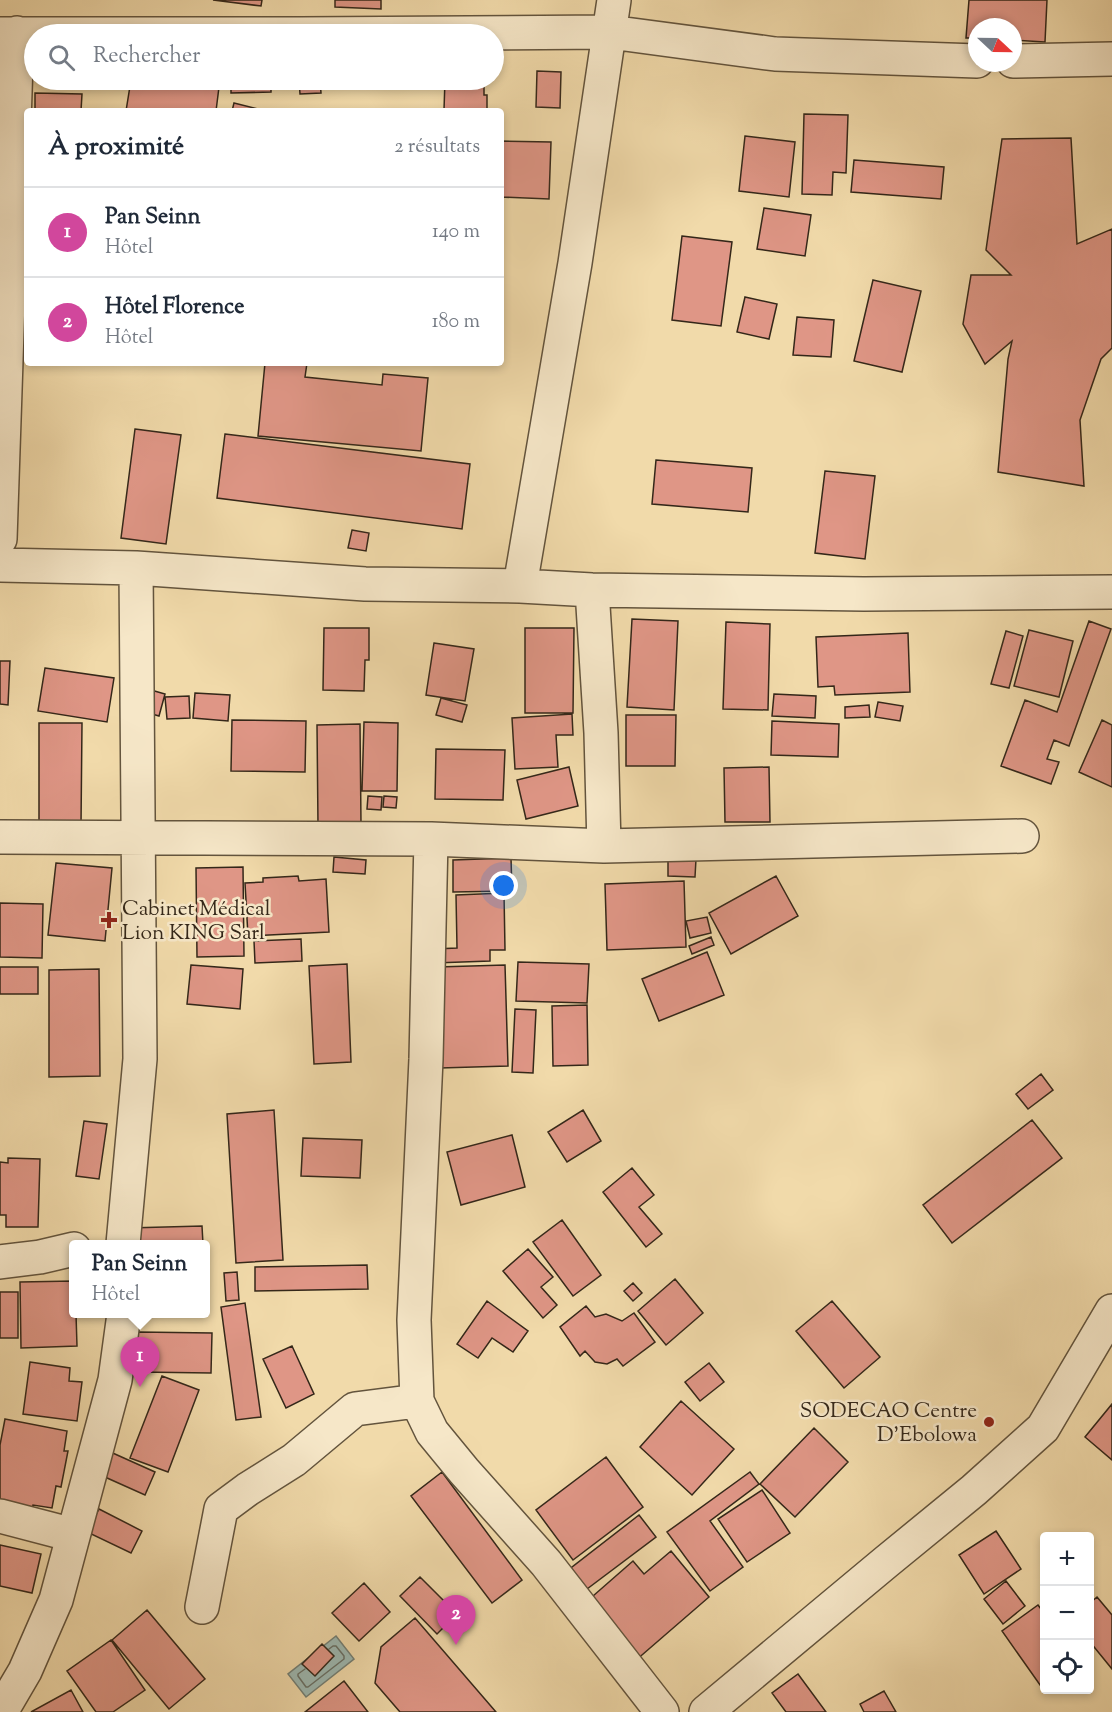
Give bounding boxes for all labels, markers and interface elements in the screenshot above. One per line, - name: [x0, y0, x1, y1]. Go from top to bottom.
- north arrow: [968, 18, 1022, 72]
- search box: [24, 24, 504, 90]
- icon: search: [45, 41, 78, 74]
- text: Rechercher: [93, 41, 200, 73]
- text: À proximité: [48, 129, 184, 166]
- text: 2 résultats: [394, 133, 480, 162]
- text: Pan Seinn: [105, 202, 201, 234]
- text: 1: [64, 218, 71, 247]
- text: 140 m: [432, 218, 480, 247]
- text: Hôtel: [105, 234, 153, 263]
- text: Hôtel Florence: [105, 292, 244, 324]
- text: 2: [63, 308, 72, 337]
- text: 180 m: [432, 308, 480, 337]
- text: Hôtel: [105, 324, 153, 353]
- your location: [489, 871, 518, 900]
- place label: Cabinet Médical Lion KING Sarl: [122, 895, 271, 949]
- marker: Cabinet Médical Lion KING Sarl: [100, 911, 118, 929]
- popup: [69, 1240, 210, 1318]
- text: Pan Seinn: [92, 1249, 187, 1281]
- text: Hôtel: [92, 1281, 140, 1310]
- pin: 1: [120, 1338, 160, 1387]
- place label: SODECAO Centre D’Ebolowa: [800, 1397, 977, 1451]
- marker: SODECAO Centre D’Ebolowa: [982, 1415, 996, 1429]
- map controls: [1040, 1532, 1094, 1694]
- button: +: [1040, 1532, 1094, 1586]
- button: −: [1040, 1586, 1094, 1640]
- pin: 2: [436, 1596, 476, 1645]
- button: locate: [1040, 1640, 1094, 1694]

